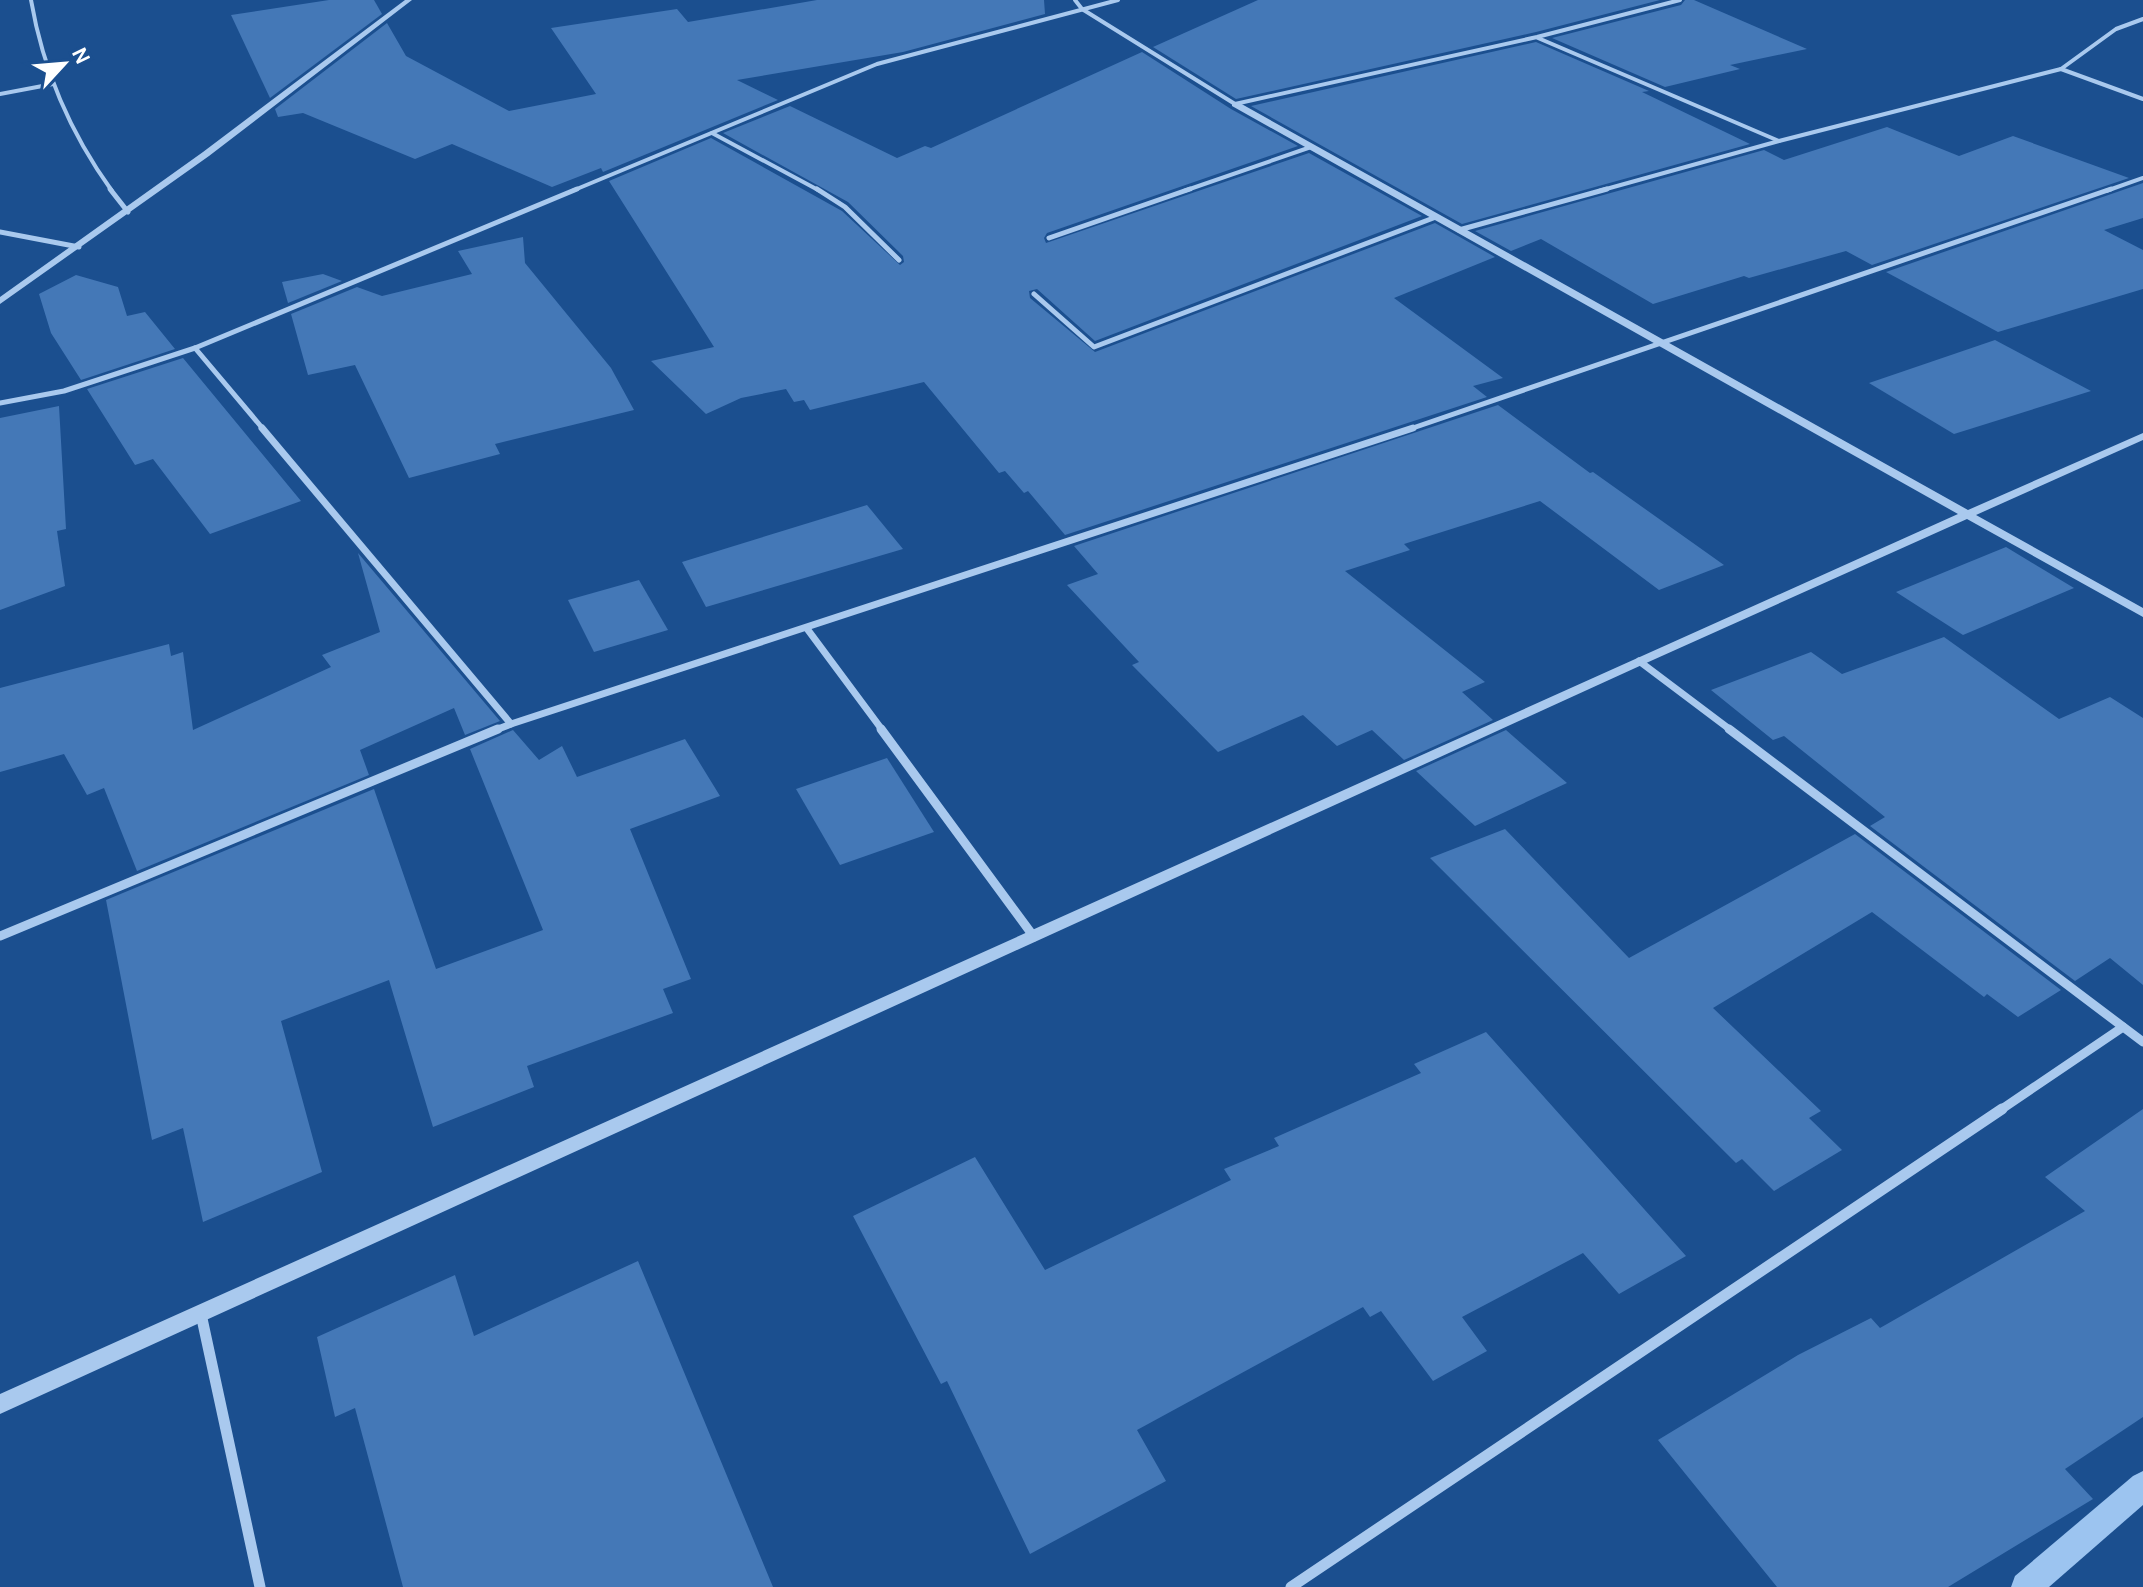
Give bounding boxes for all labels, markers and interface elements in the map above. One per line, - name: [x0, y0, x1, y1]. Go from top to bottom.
- north arrow: [24, 24, 104, 104]
- text: N: [66, 43, 96, 68]

